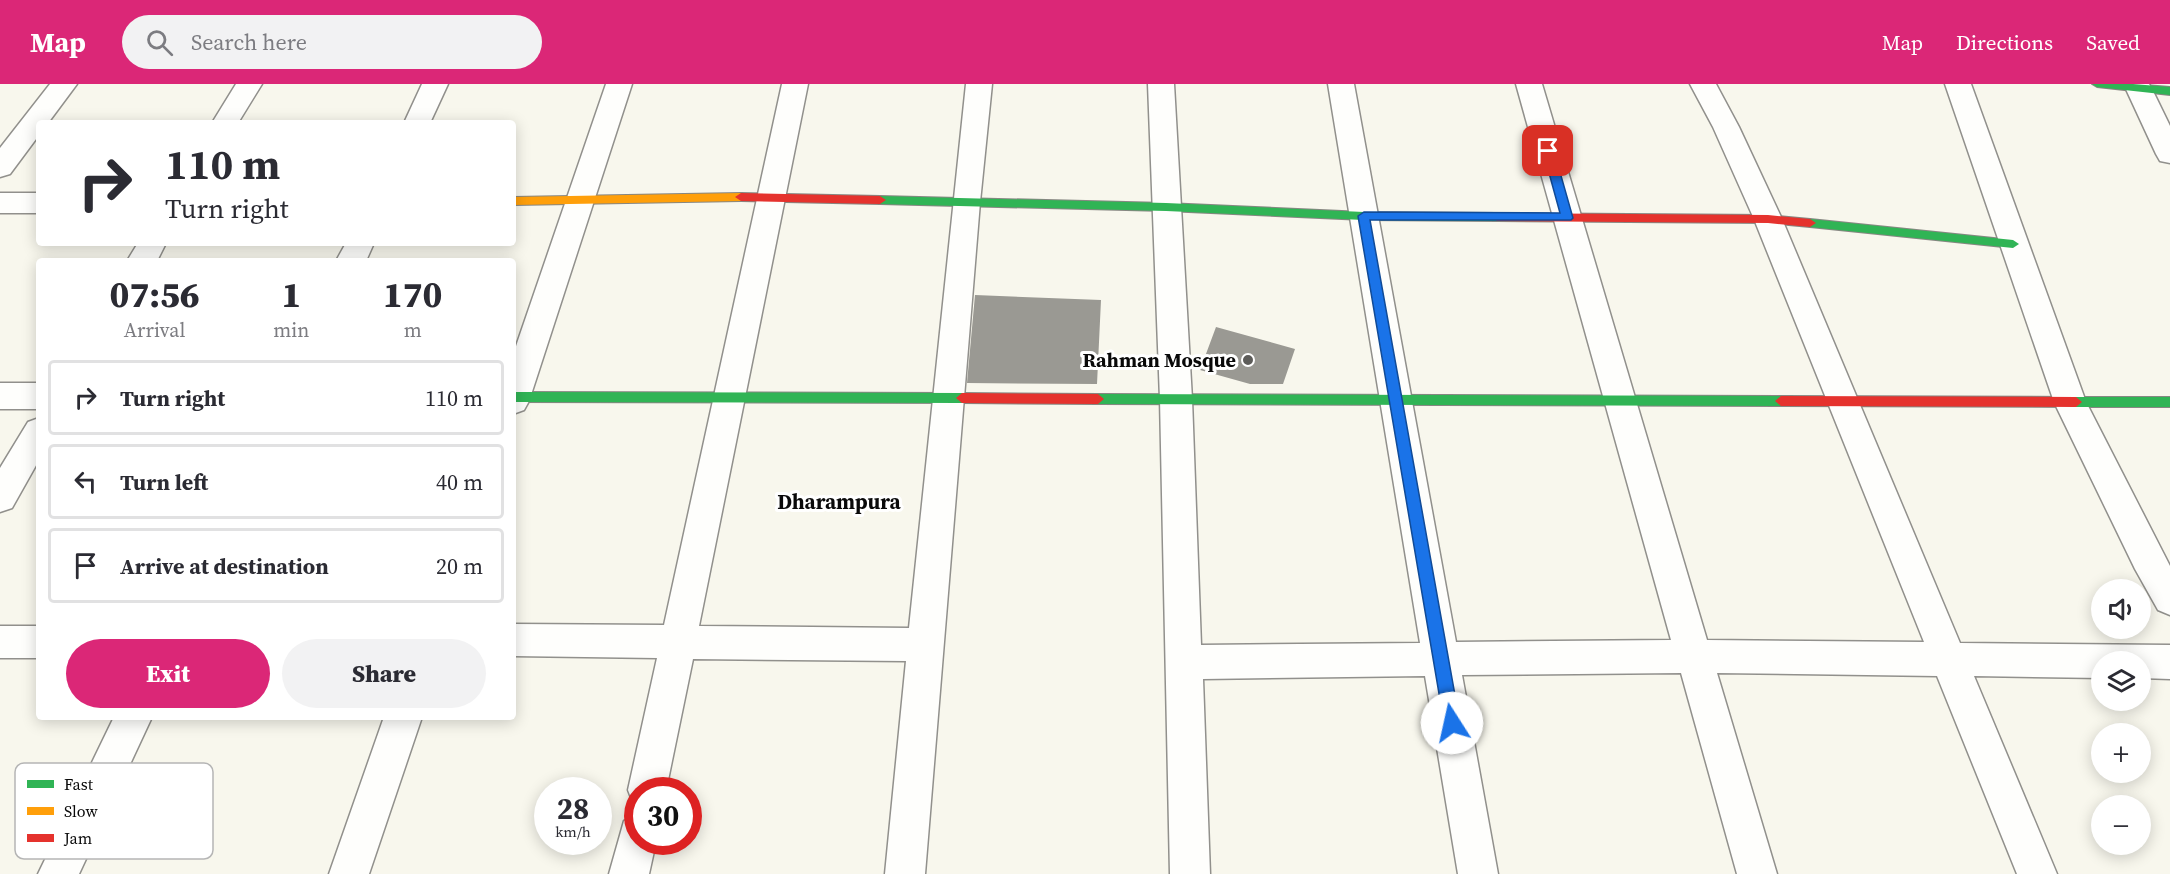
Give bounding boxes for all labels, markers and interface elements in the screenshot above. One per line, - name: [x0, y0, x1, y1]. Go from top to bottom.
- search box: [122, 15, 542, 69]
- text: Map: [30, 23, 86, 61]
- icon: search: [143, 26, 176, 59]
- text: Search here: [191, 27, 307, 57]
- text: Map: [1882, 28, 1923, 57]
- text: Directions: [1956, 28, 2053, 57]
- text: Saved: [2086, 28, 2140, 57]
- pin: [1522, 125, 1573, 176]
- icon: arrive: [1531, 134, 1564, 167]
- text: 110 m: [165, 135, 280, 193]
- icon: right: [66, 144, 144, 222]
- text: Turn right: [165, 190, 289, 227]
- text: 07:56: [110, 270, 200, 319]
- text: 1: [281, 270, 301, 319]
- text: 170: [383, 270, 442, 319]
- text: Arrival: [124, 316, 186, 344]
- text: min: [273, 316, 309, 344]
- text: m: [404, 316, 422, 344]
- place label: Rahman Mosque: [1082, 346, 1236, 374]
- marker: Rahman Mosque: [1241, 353, 1255, 367]
- icon: right: [69, 381, 102, 414]
- text: Turn right: [120, 383, 225, 413]
- text: 110 m: [425, 383, 483, 413]
- icon: left: [69, 465, 102, 498]
- text: Turn left: [120, 467, 208, 497]
- text: 40 m: [436, 467, 483, 497]
- district label: Dharampura: [777, 487, 902, 516]
- icon: arrive: [69, 549, 102, 582]
- text: Arrive at destination: [120, 551, 329, 581]
- text: 20 m: [436, 551, 483, 581]
- map controls: [2091, 579, 2151, 855]
- button: sound: [2091, 579, 2151, 639]
- button: Exit: [66, 639, 270, 708]
- button: Share: [282, 639, 486, 708]
- button: layers: [2091, 651, 2151, 711]
- position arrow: [1420, 691, 1484, 755]
- button: +: [2091, 723, 2151, 783]
- legend: [15, 763, 213, 859]
- text: Fast: [64, 773, 94, 795]
- speed limit sign: 30: [624, 777, 702, 855]
- text: 28: [557, 788, 589, 829]
- button: −: [2091, 795, 2151, 855]
- text: Slow: [64, 800, 99, 822]
- text: km/h: [555, 821, 591, 842]
- text: Jam: [63, 827, 92, 849]

